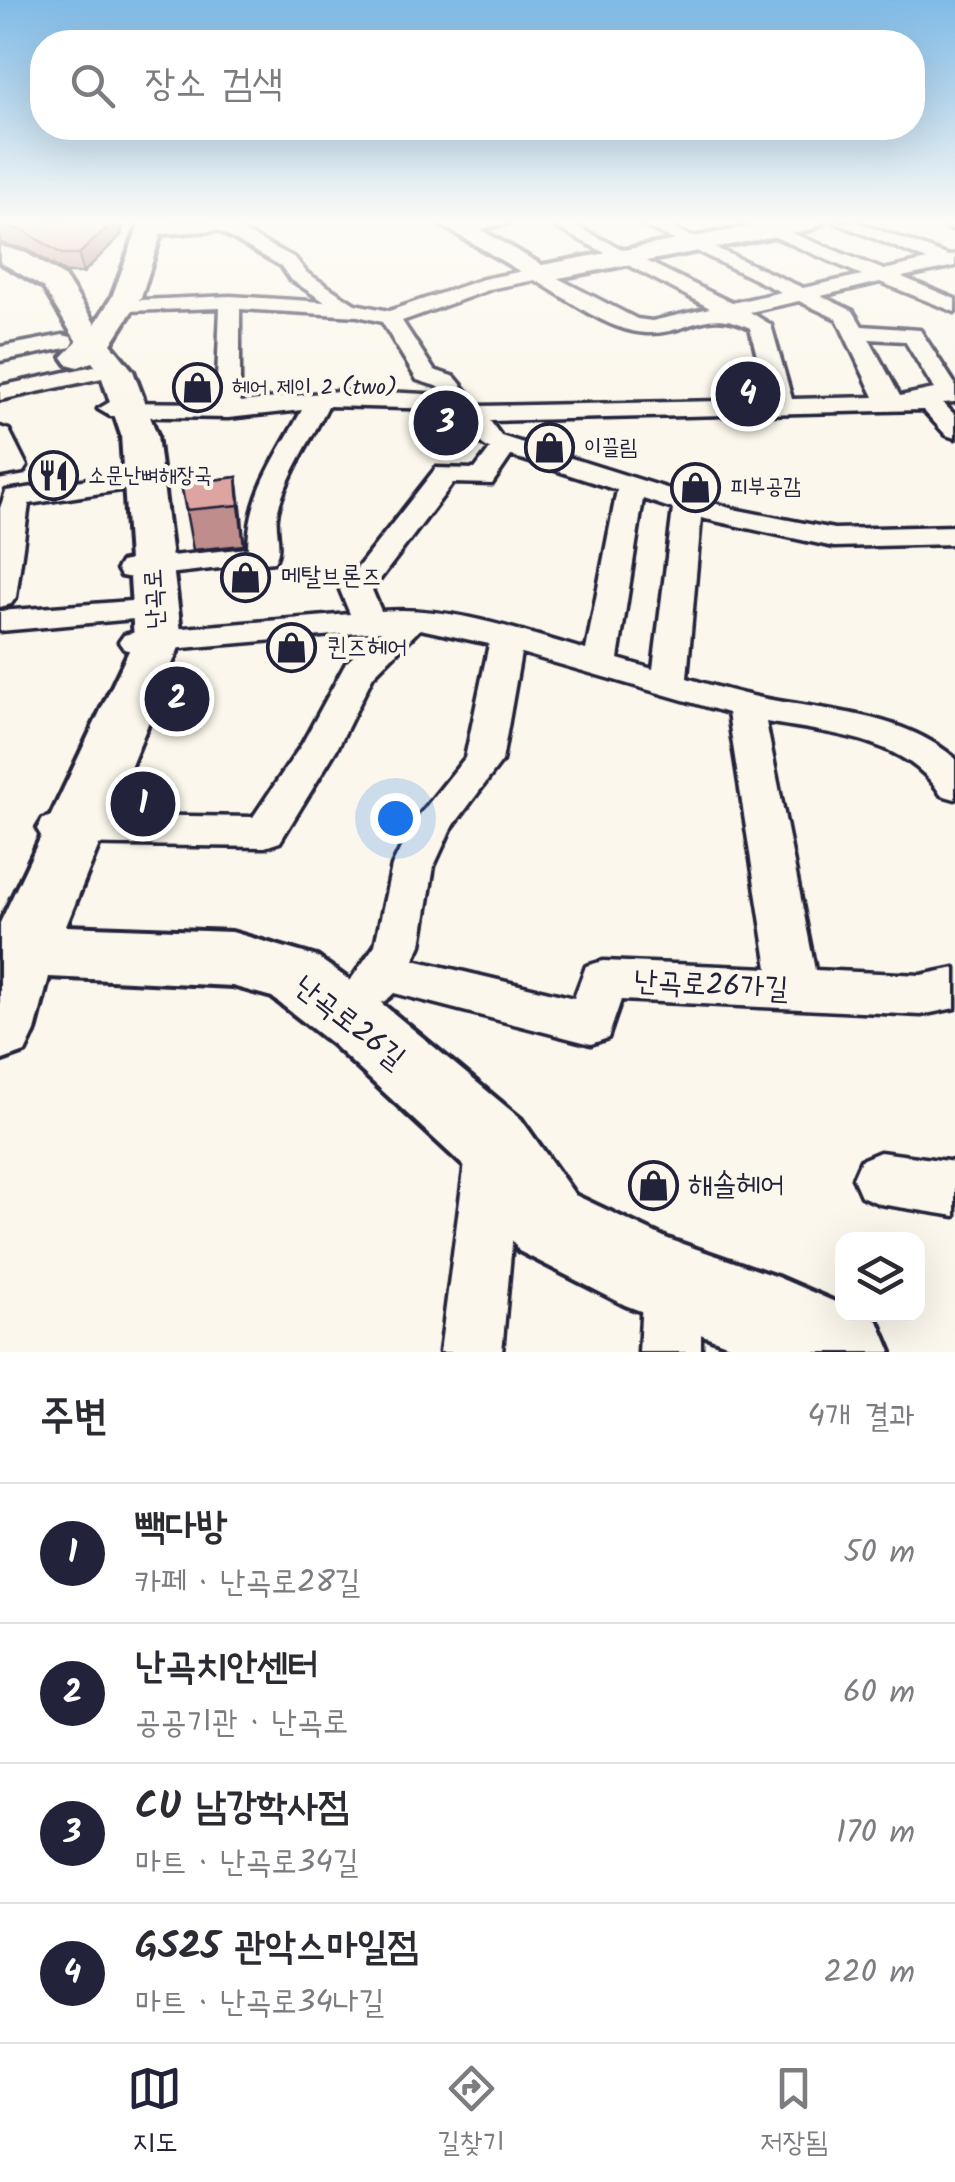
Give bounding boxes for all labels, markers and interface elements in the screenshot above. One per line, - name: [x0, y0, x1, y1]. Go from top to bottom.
- search box: [30, 30, 925, 140]
- text: 장소 검색: [145, 55, 283, 115]
- icon: search: [65, 58, 120, 113]
- pin: 4: [716, 356, 780, 432]
- shop icon: 헤어 제이 2 (two): [171, 362, 223, 414]
- place label: 헤어 제이 2 (two): [232, 371, 397, 406]
- pin: 3: [414, 386, 478, 460]
- shop icon: 이끌림: [523, 422, 575, 474]
- place label: 이끌림: [584, 431, 637, 466]
- restaurant icon: 소문난뼈해장국: [27, 450, 79, 502]
- place label: 소문난뼈해장국: [88, 459, 212, 494]
- shop icon: 피부공감: [669, 461, 721, 513]
- place label: 피부공감: [730, 470, 801, 505]
- shop icon: 메탈브론즈: [220, 551, 272, 603]
- place label: 메탈브론즈: [281, 557, 382, 597]
- street label: 난곡로: [133, 568, 177, 630]
- shop icon: 퀸즈헤어: [266, 622, 318, 674]
- place label: 퀸즈헤어: [327, 628, 407, 668]
- pin: 2: [144, 662, 210, 736]
- pin: 1: [110, 766, 176, 842]
- your location: [370, 793, 421, 844]
- street label: 난곡로26가길: [632, 958, 790, 1014]
- street label: 난곡로26길: [283, 964, 415, 1082]
- shop icon: 해솔헤어: [627, 1160, 679, 1212]
- place label: 해솔헤어: [688, 1162, 785, 1210]
- map controls: [835, 1232, 925, 1322]
- button: layers: [835, 1232, 925, 1322]
- text: 주변: [40, 1384, 108, 1451]
- text: 4개 결과: [807, 1392, 915, 1443]
- text: 빽다방: [135, 1498, 227, 1558]
- text: 1: [68, 1528, 77, 1579]
- text: 50 m: [844, 1528, 915, 1579]
- text: 카페 · 난곡로28길: [135, 1558, 361, 1609]
- text: 난곡치안센터: [135, 1638, 318, 1698]
- text: 2: [63, 1668, 82, 1719]
- text: 60 m: [843, 1668, 915, 1719]
- text: 공공기관 · 난곡로: [135, 1698, 349, 1749]
- text: CU 남강학사점: [135, 1778, 349, 1838]
- text: 3: [64, 1808, 81, 1859]
- text: 170 m: [836, 1808, 915, 1859]
- text: 마트 · 난곡로34길: [135, 1838, 359, 1889]
- text: GS25 관악스마일점: [135, 1918, 418, 1978]
- text: 4: [64, 1948, 81, 1999]
- text: 220 m: [824, 1948, 915, 1999]
- text: 마트 · 난곡로34나길: [135, 1978, 384, 2029]
- tab: 지도: [127, 2061, 182, 2166]
- tab: 길찾기: [437, 2061, 505, 2166]
- tab: 저장됨: [760, 2061, 828, 2166]

